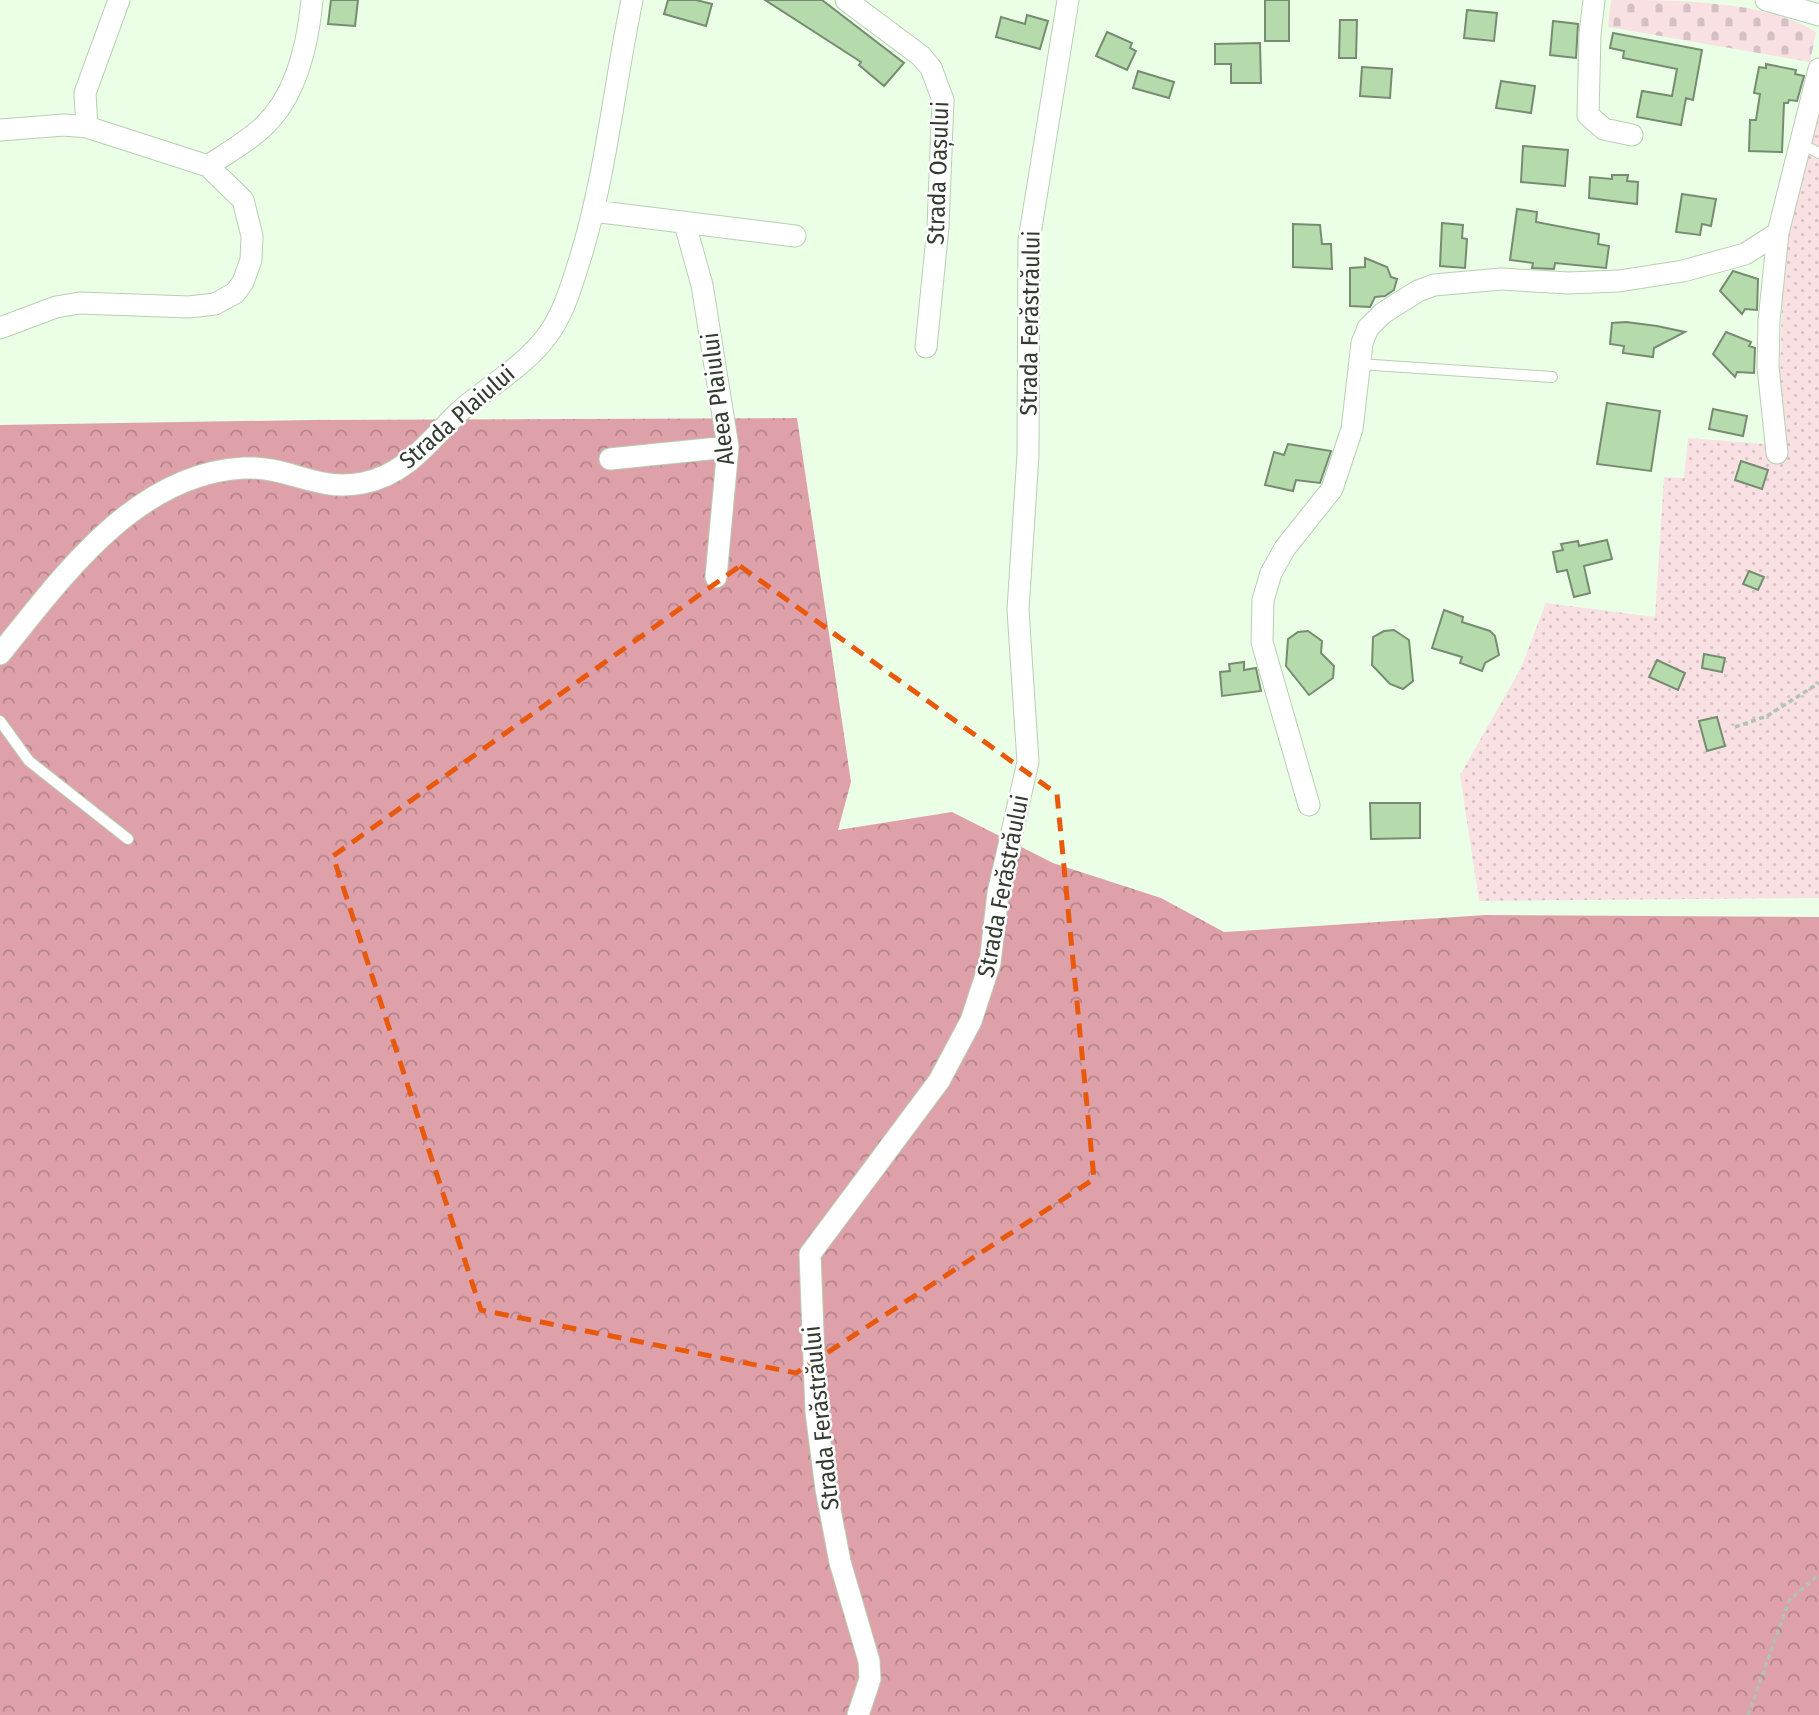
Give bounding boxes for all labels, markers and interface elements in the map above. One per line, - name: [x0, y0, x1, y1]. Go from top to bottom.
- street label: Strada Oașului: [922, 101, 955, 245]
- street label: Strada Ferăstrăului: [1014, 230, 1046, 416]
- street label: Aleea Plaiului: [696, 331, 740, 467]
- street label: Strada Plaiului: [394, 359, 520, 475]
- street label: Strada Ferăstrăului: [972, 792, 1034, 980]
- street label: Strada Ferăstrăului: [797, 1324, 845, 1512]

